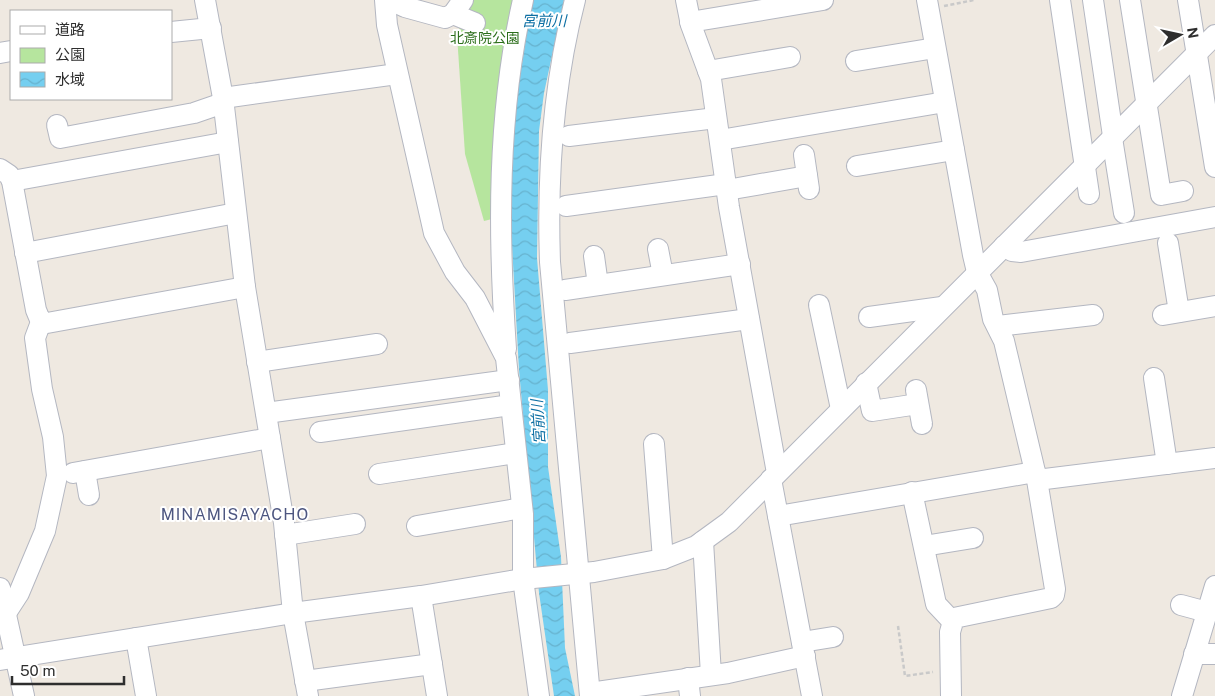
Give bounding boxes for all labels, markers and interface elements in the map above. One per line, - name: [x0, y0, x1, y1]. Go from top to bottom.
- legend: [10, 10, 172, 100]
- north arrow: [1155, 10, 1205, 60]
- water label: 宮前川: [521, 12, 568, 29]
- text: 道路: [55, 21, 85, 38]
- text: N: [1184, 26, 1202, 40]
- park label: 北斎院公園: [450, 30, 520, 46]
- text: 公園: [55, 46, 85, 63]
- text: 水域: [55, 71, 85, 88]
- water label: 宮前川: [528, 397, 548, 445]
- district label: MINAMISAYACHO: [161, 505, 309, 524]
- scale bar: [12, 654, 125, 686]
- text: 50 m: [20, 662, 55, 679]

